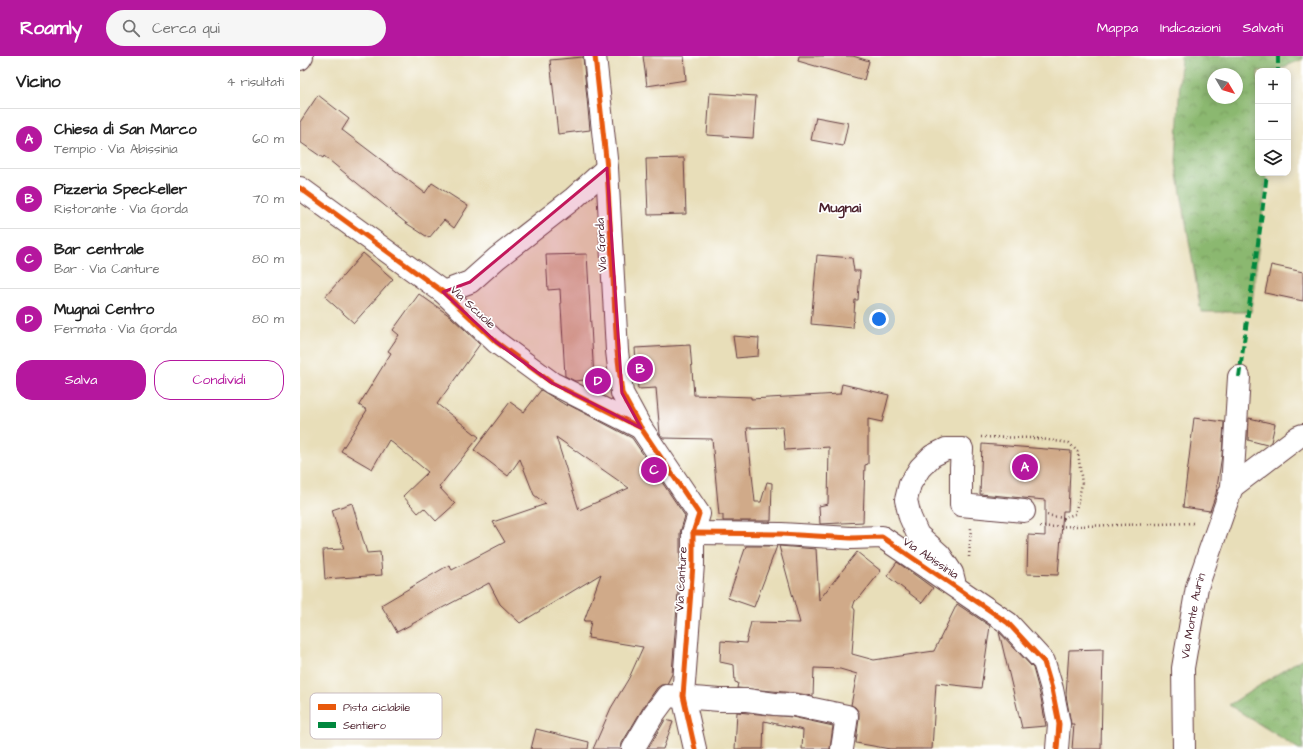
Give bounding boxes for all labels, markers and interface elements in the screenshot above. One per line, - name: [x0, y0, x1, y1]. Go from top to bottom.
- search box: [106, 10, 386, 46]
- text: Roamly: [20, 15, 82, 42]
- icon: search: [120, 17, 142, 39]
- text: Cerca qui: [152, 18, 220, 39]
- text: Mappa: [1097, 18, 1138, 38]
- text: Indicazioni: [1160, 18, 1221, 38]
- text: Salvati: [1243, 18, 1283, 38]
- north arrow: [1207, 68, 1243, 104]
- map controls: [1255, 68, 1291, 176]
- button: +: [1255, 68, 1291, 104]
- text: Vicino: [16, 70, 61, 94]
- text: 4 risultati: [227, 73, 284, 91]
- button: −: [1255, 104, 1291, 140]
- text: Chiesa di San Marco: [54, 119, 197, 140]
- text: A: [25, 130, 33, 148]
- text: 60 m: [252, 130, 284, 148]
- text: Tempio · Via Abissinia: [54, 140, 178, 158]
- button: layers: [1255, 140, 1291, 176]
- text: Pizzeria Speckeller: [54, 179, 187, 200]
- text: B: [24, 190, 34, 208]
- text: 70 m: [252, 190, 284, 208]
- district label: Mugnai: [819, 198, 862, 219]
- text: Ristorante · Via Gorda: [54, 200, 188, 218]
- street label: Via Gorda: [592, 217, 611, 272]
- text: Bar centrale: [54, 239, 144, 260]
- text: C: [24, 250, 34, 268]
- text: 80 m: [252, 250, 284, 268]
- text: Bar · Via Canture: [54, 260, 160, 278]
- street label: Via Scuole: [446, 282, 500, 333]
- text: Mugnai Centro: [54, 299, 154, 320]
- your location: [869, 309, 889, 329]
- text: D: [25, 310, 33, 328]
- text: 80 m: [252, 310, 284, 328]
- text: Fermata · Via Gorda: [54, 320, 177, 338]
- pin: B: [627, 354, 653, 384]
- button: Salva: [16, 360, 146, 400]
- button: Condividi: [154, 360, 284, 400]
- pin: D: [585, 366, 611, 396]
- pin: A: [1012, 452, 1038, 482]
- pin: C: [641, 455, 667, 485]
- street label: Via Abissinia: [899, 533, 962, 583]
- street label: Via Canture: [671, 546, 692, 612]
- street label: Via Monte Aurin: [1177, 571, 1210, 660]
- legend: [310, 693, 442, 739]
- text: Pista ciclabile: [343, 700, 410, 715]
- text: Sentiero: [343, 718, 387, 733]

